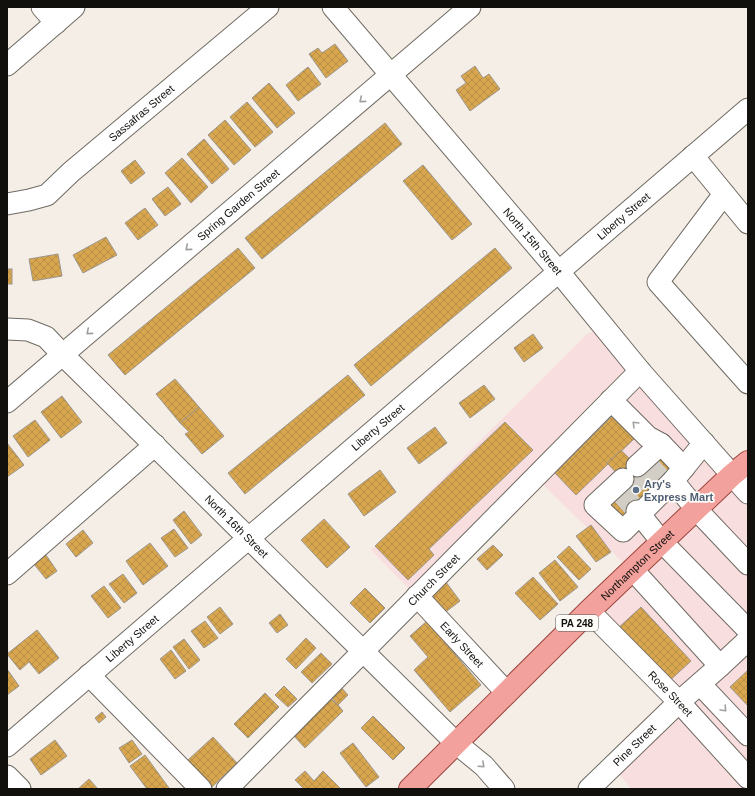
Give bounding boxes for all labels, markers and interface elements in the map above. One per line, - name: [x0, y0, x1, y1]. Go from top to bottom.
- street label: Sassafras Street: [106, 82, 176, 144]
- one-way arrow: [359, 95, 366, 102]
- street label: Spring Garden Street: [195, 166, 282, 243]
- street label: Liberty Street: [595, 190, 652, 242]
- street label: North 15th Street: [501, 206, 565, 277]
- one-way arrow: [186, 243, 193, 250]
- one-way arrow: [87, 328, 94, 335]
- street label: Liberty Street: [349, 401, 407, 453]
- one-way arrow: [632, 421, 640, 429]
- place label: Ary's Express Mart: [644, 478, 713, 503]
- marker: Ary's Express Mart: [631, 485, 641, 495]
- street label: North 16th Street: [203, 493, 271, 560]
- street label: Northampton Street: [598, 528, 676, 603]
- street label: Church Street: [405, 551, 462, 608]
- street label: Liberty Street: [103, 613, 161, 664]
- road number: PA 248: [556, 615, 598, 631]
- street label: Early Street: [438, 619, 486, 670]
- street label: Rose Street: [646, 669, 695, 719]
- one-way arrow: [719, 705, 726, 712]
- street label: Pine Street: [611, 722, 658, 768]
- one-way arrow: [477, 760, 485, 767]

